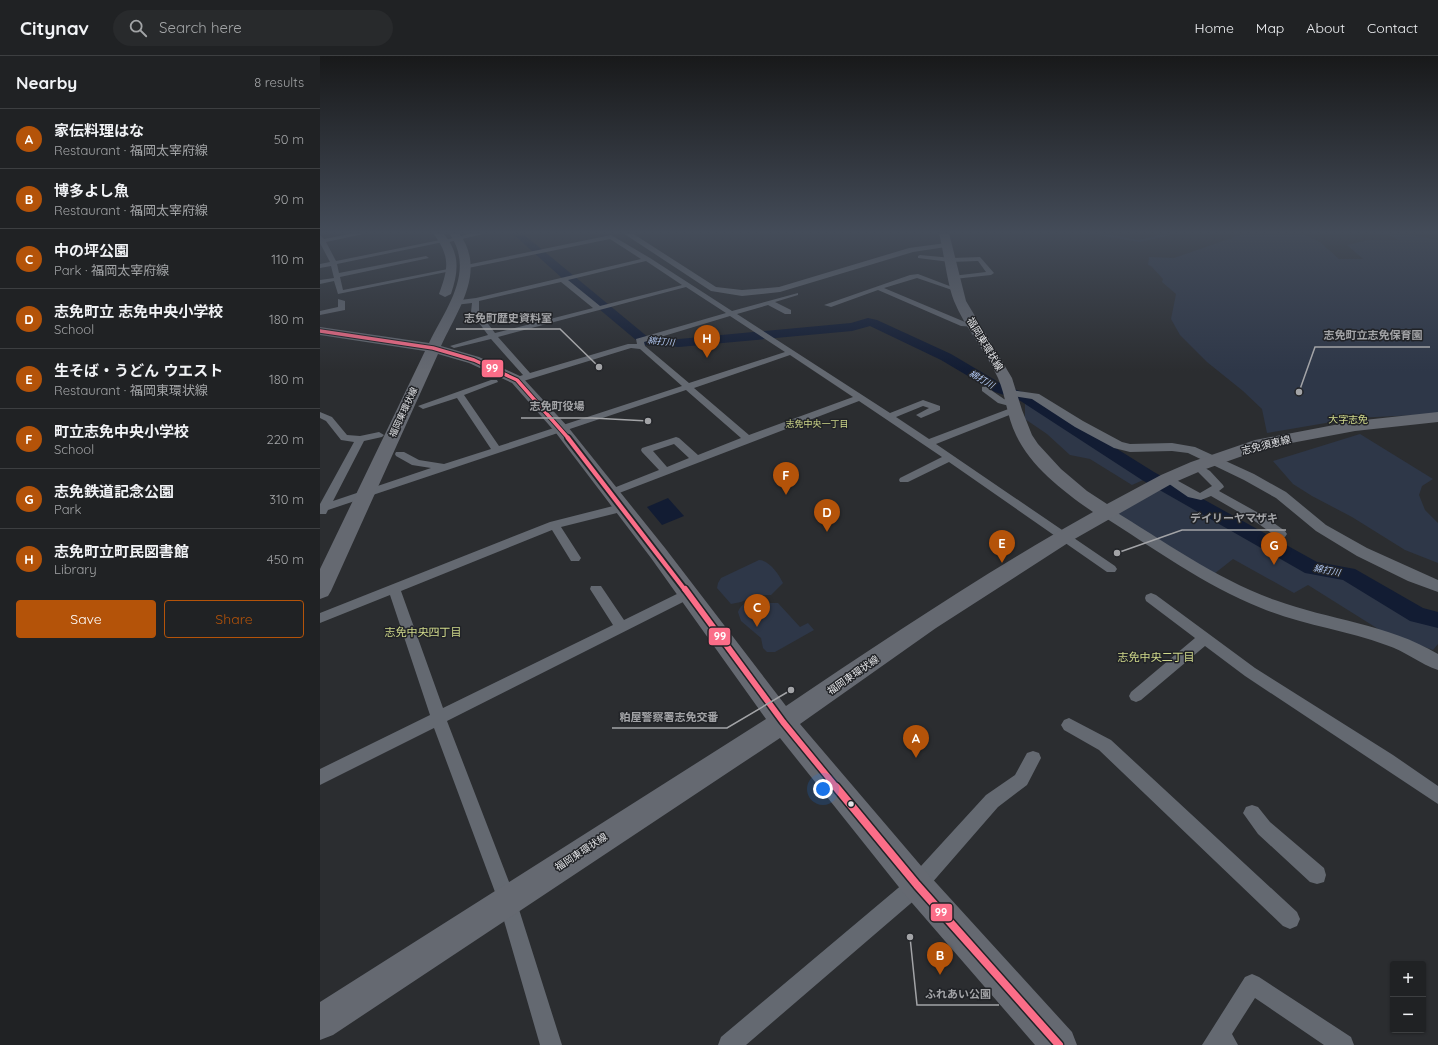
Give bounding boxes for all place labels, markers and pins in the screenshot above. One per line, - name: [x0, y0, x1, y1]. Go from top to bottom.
- callout: 志免町歴史資料室: [456, 306, 560, 329]
- callout: 志免町立志免保育園: [1315, 324, 1430, 347]
- pin: H: [694, 325, 720, 358]
- callout: 志免町役場: [521, 395, 592, 418]
- pin: F: [773, 462, 799, 495]
- pin: D: [814, 499, 840, 532]
- callout: デイリーヤマザキ: [1182, 507, 1286, 530]
- pin: E: [989, 530, 1015, 563]
- pin: G: [1261, 532, 1287, 565]
- pin: C: [744, 594, 770, 627]
- callout: 粕屋警察署志免交番: [612, 705, 727, 728]
- pin: A: [903, 725, 929, 758]
- unlabelled marker: [846, 799, 856, 809]
- pin: B: [927, 942, 953, 975]
- callout: ふれあい公園: [917, 982, 999, 1005]

